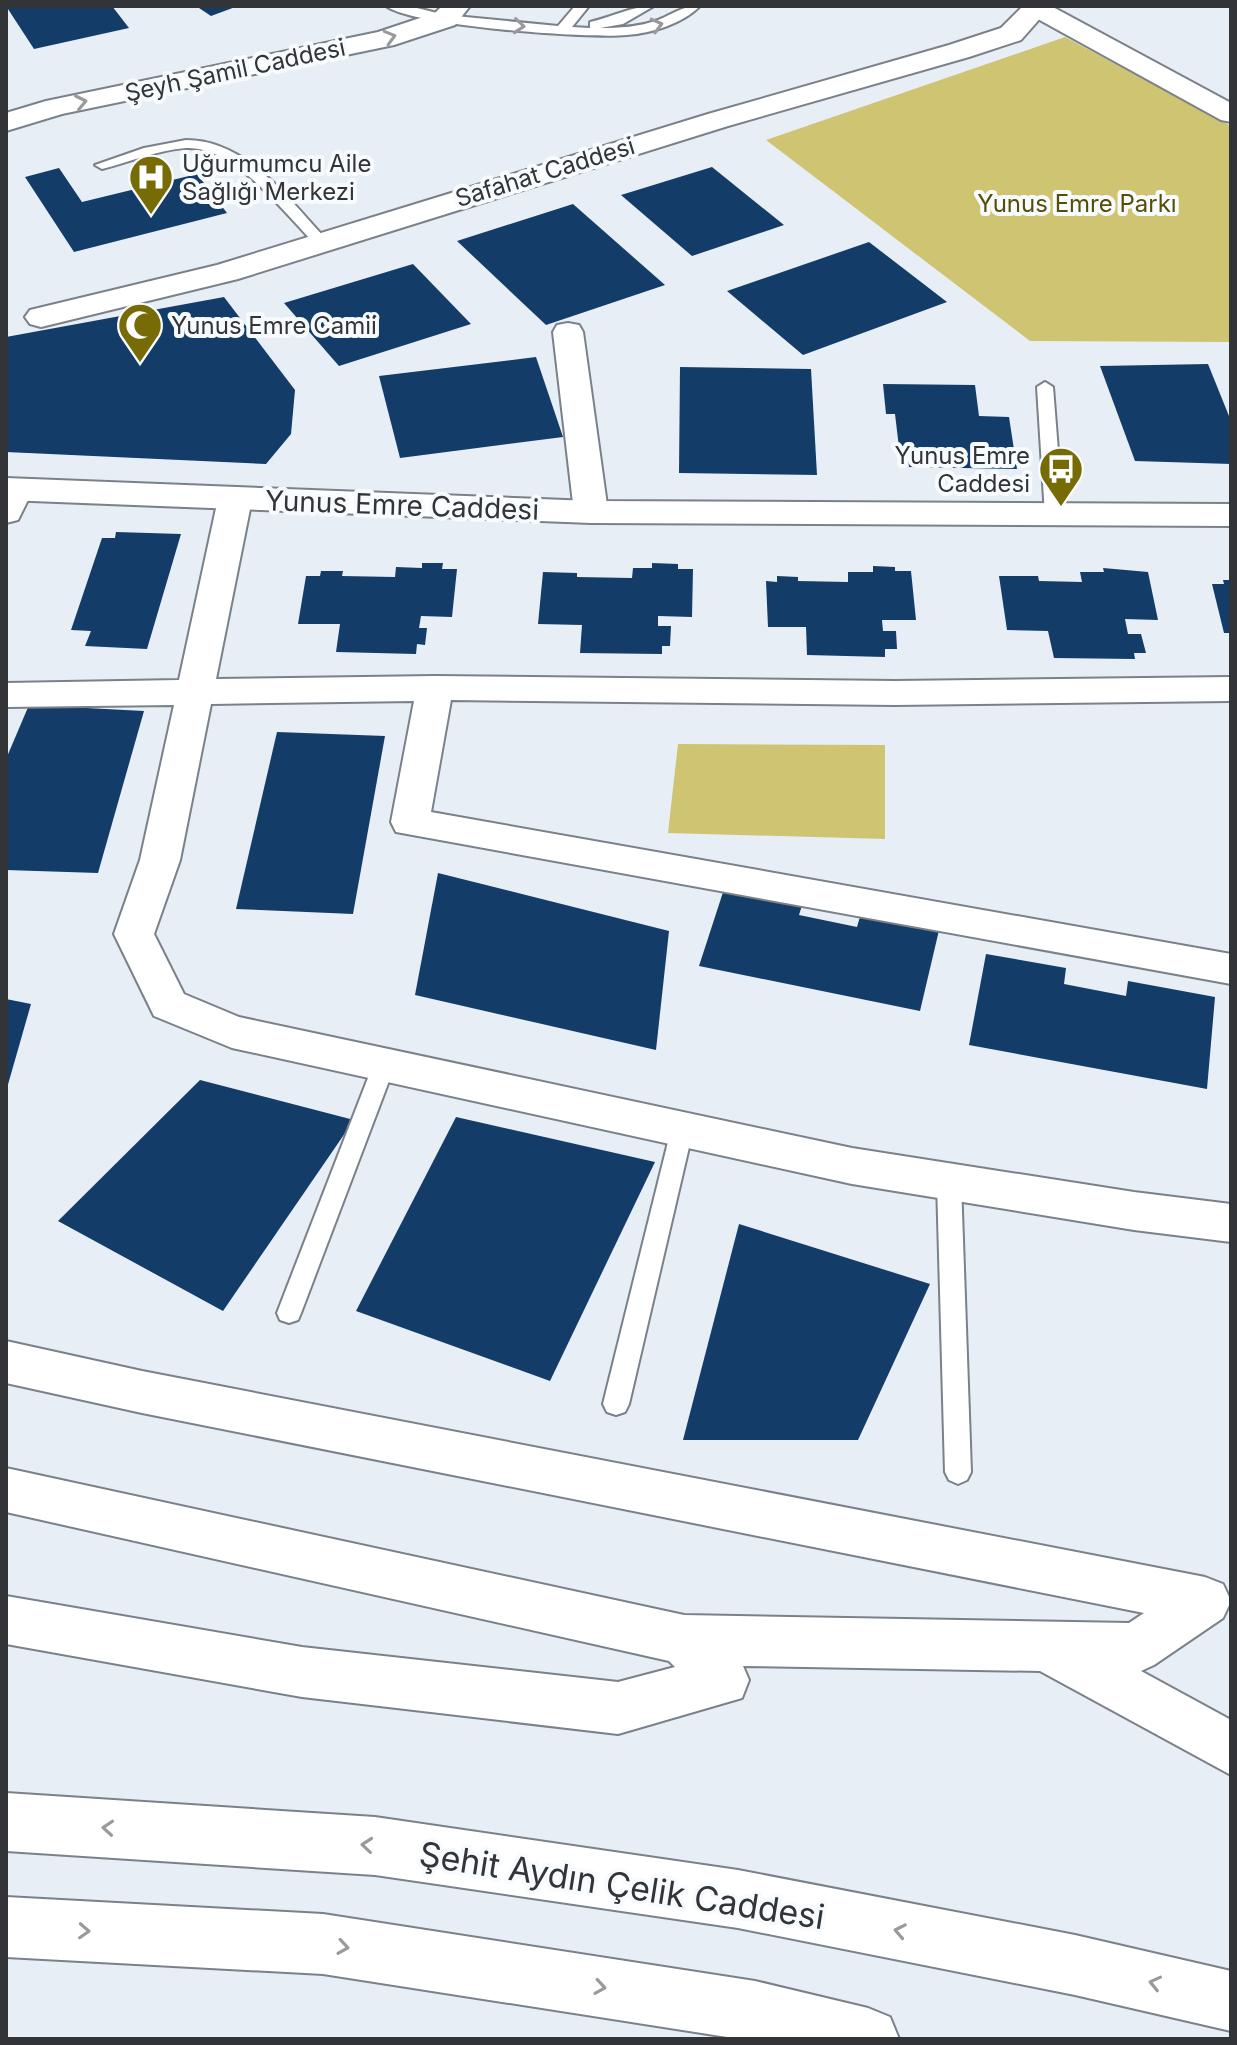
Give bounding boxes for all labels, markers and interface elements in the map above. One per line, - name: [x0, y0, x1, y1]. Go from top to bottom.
- one-way arrow: [513, 17, 526, 34]
- one-way arrow: [650, 18, 664, 35]
- one-way arrow: [383, 30, 397, 46]
- street label: Şeyh Şamil Caddesi: [122, 32, 348, 108]
- one-way arrow: [74, 94, 88, 111]
- street label: Safahat Caddesi: [452, 131, 638, 213]
- place label: Uğurmumcu Aile Sağlığı Merkezi: [182, 149, 371, 206]
- hospital icon: Uğurmumcu Aile Sağlığı Merkezi: [127, 153, 175, 216]
- park label: Yunus Emre Parkı: [977, 189, 1177, 218]
- mosque icon: Yunus Emre Camii: [116, 301, 164, 364]
- place label: Yunus Emre Camii: [171, 311, 377, 340]
- place label: Yunus Emre Caddesi: [895, 441, 1030, 498]
- bus stop icon: Yunus Emre Caddesi: [1037, 445, 1085, 508]
- street label: Yunus Emre Caddesi: [264, 483, 540, 527]
- one-way arrow: [101, 1820, 114, 1837]
- street label: Şehit Aydın Çelik Caddesi: [416, 1833, 828, 1937]
- one-way arrow: [360, 1837, 373, 1854]
- one-way arrow: [78, 1923, 91, 1940]
- one-way arrow: [894, 1923, 908, 1940]
- one-way arrow: [336, 1938, 350, 1955]
- one-way arrow: [1149, 1975, 1162, 1992]
- one-way arrow: [593, 1978, 607, 1995]

